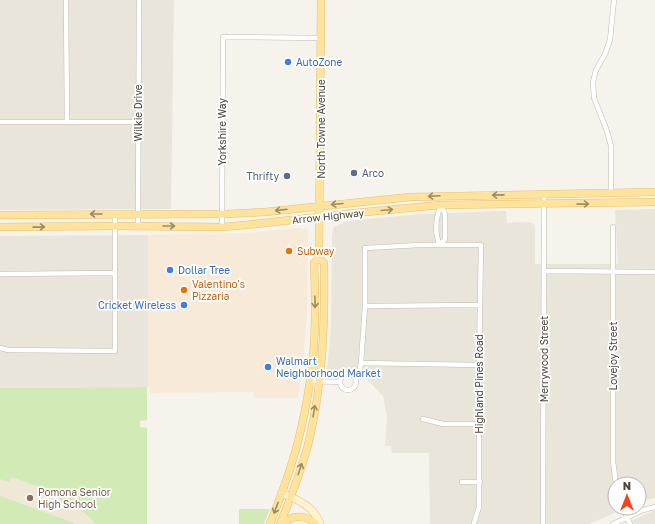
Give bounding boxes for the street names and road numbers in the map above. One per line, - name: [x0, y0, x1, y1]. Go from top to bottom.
- street label: North Towne Avenue: [315, 79, 327, 179]
- street label: Wilkie Drive: [132, 84, 144, 141]
- street label: Yorkshire Way: [216, 98, 228, 166]
- street label: Arrow Highway: [291, 206, 365, 226]
- street label: Merrywood Street: [538, 316, 550, 402]
- street label: Lovejoy Street: [607, 322, 619, 390]
- street label: Highland Pines Road: [473, 334, 485, 434]

